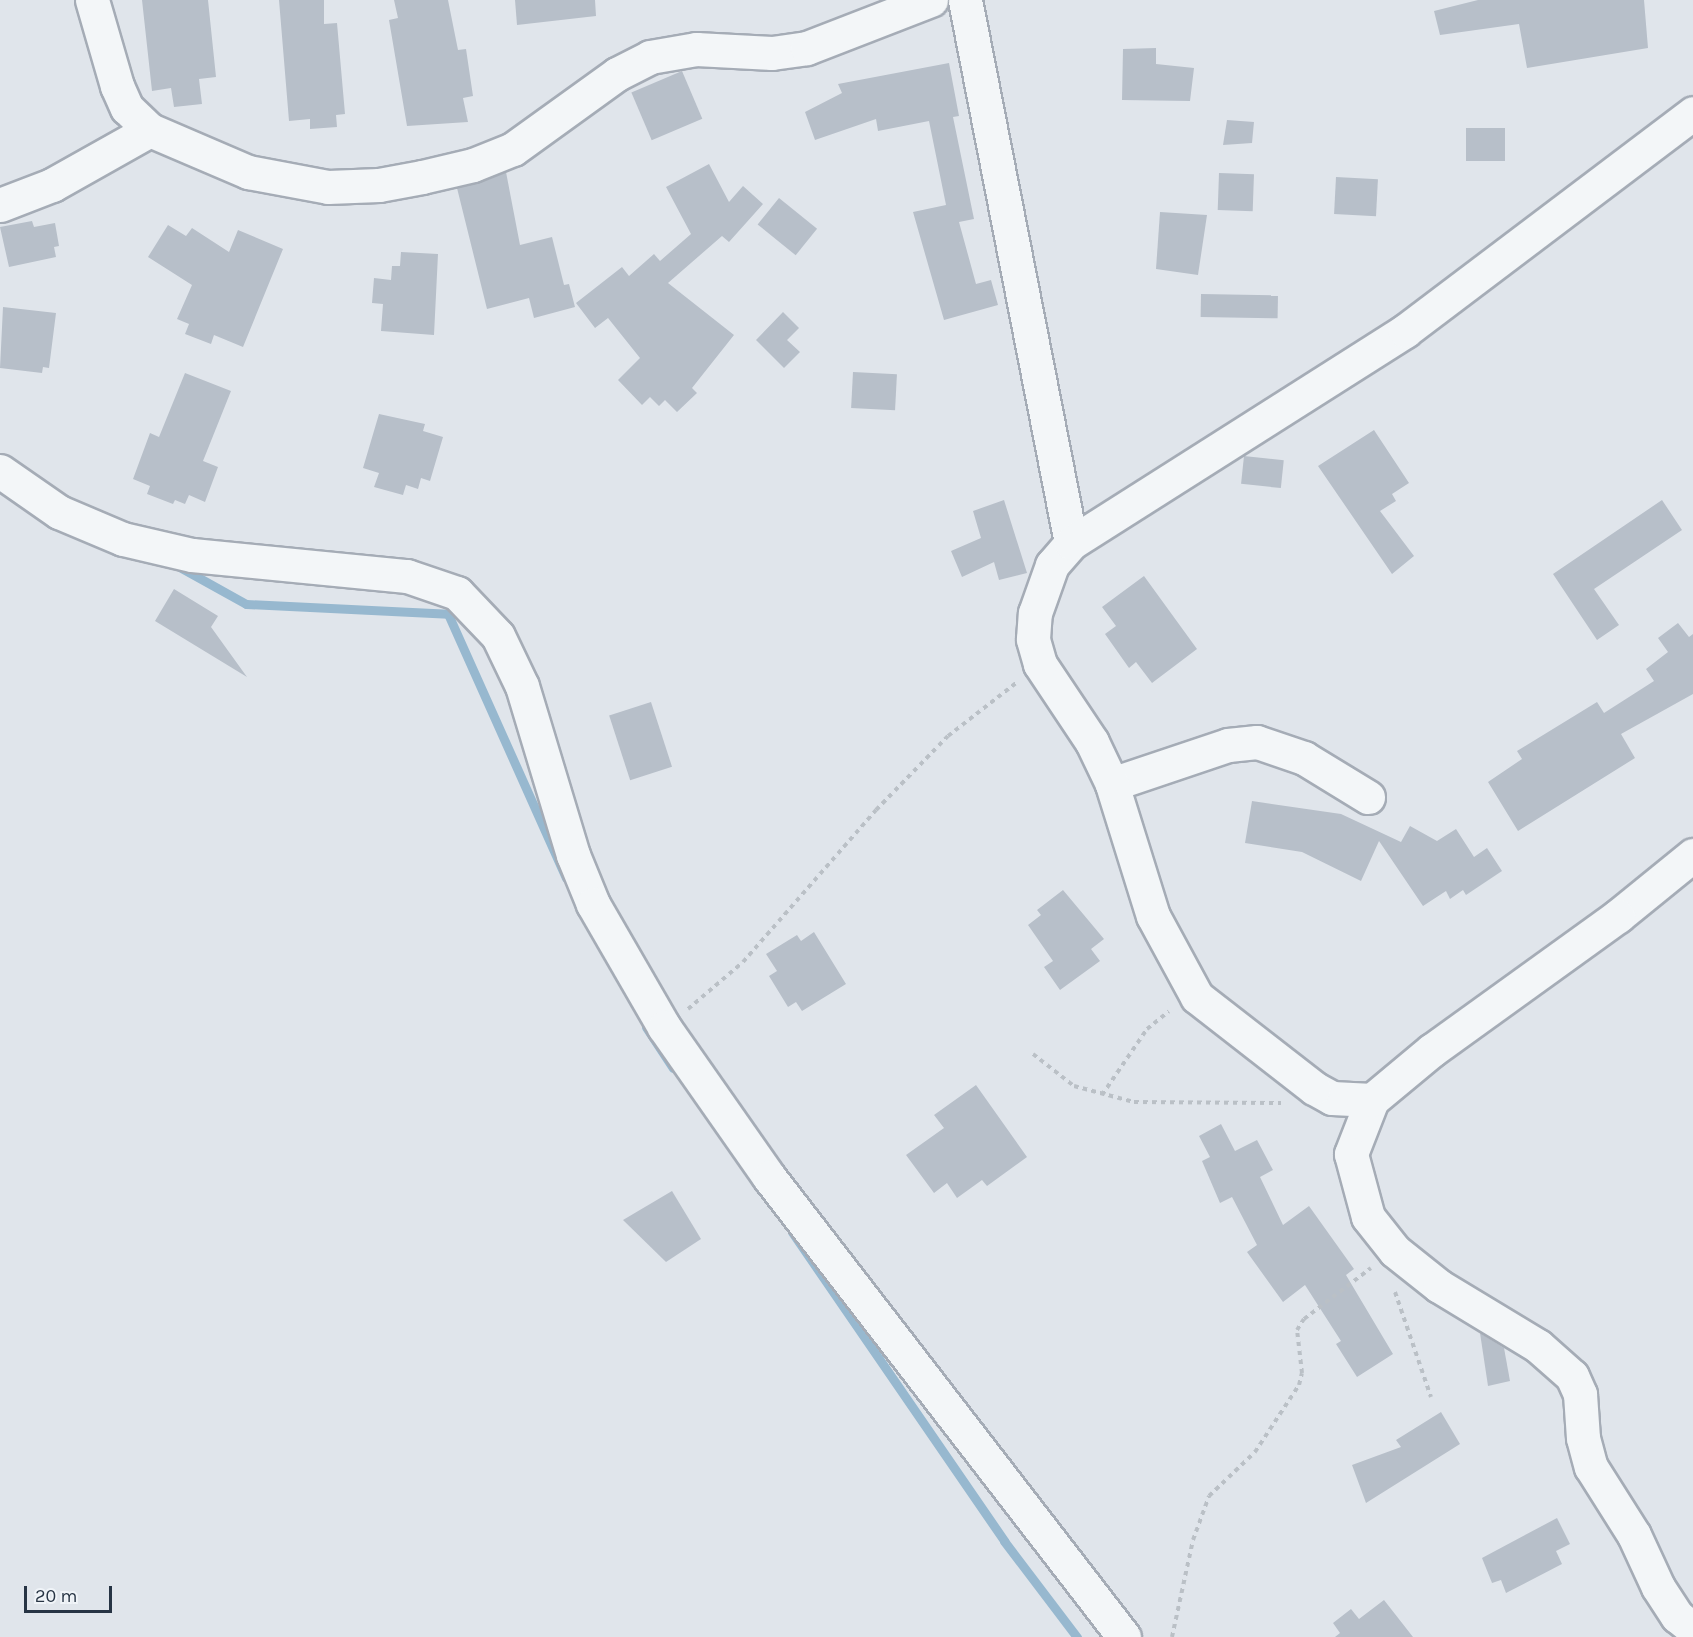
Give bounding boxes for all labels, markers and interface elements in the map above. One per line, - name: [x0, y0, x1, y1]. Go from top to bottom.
- scale bar: [27, 1574, 116, 1612]
- text: 20 m: [35, 1585, 77, 1607]

